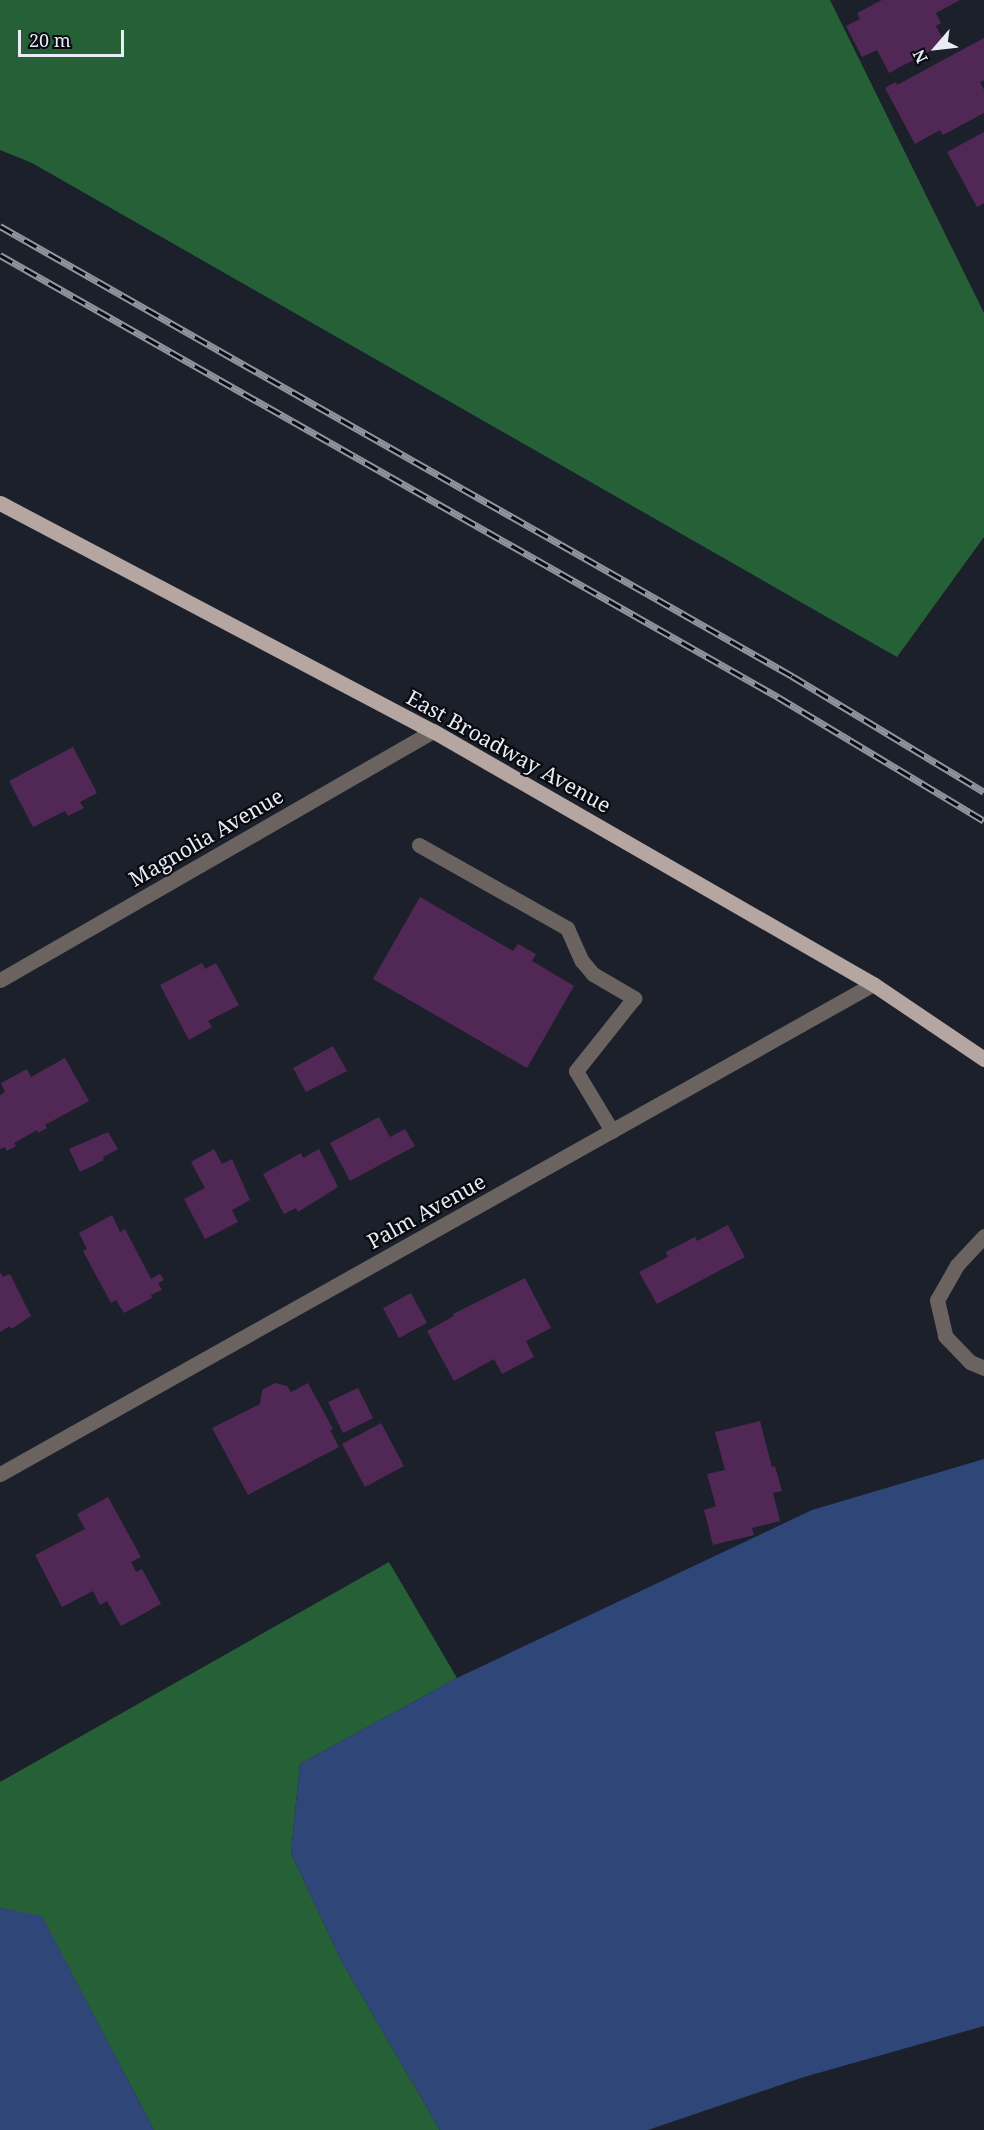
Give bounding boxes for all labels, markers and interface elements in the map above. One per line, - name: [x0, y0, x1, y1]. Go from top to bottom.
- scale bar: [21, 18, 128, 56]
- north arrow: [906, 18, 966, 78]
- text: 20 m: [29, 28, 71, 52]
- text: N: [907, 46, 933, 67]
- street label: East Broadway Avenue: [402, 684, 616, 818]
- street label: Magnolia Avenue: [124, 783, 288, 891]
- street label: Palm Avenue: [362, 1168, 490, 1254]

